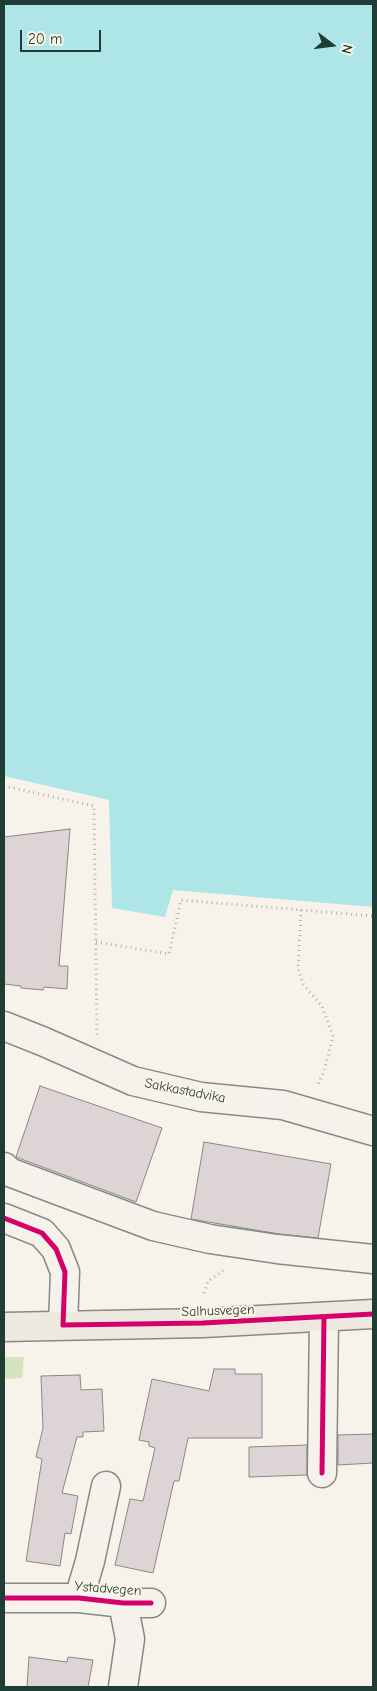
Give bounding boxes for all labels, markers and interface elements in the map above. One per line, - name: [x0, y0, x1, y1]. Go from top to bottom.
- scale bar: [22, 20, 104, 52]
- north arrow: [307, 20, 357, 70]
- text: 20 m: [28, 30, 62, 48]
- text: N: [338, 42, 356, 56]
- street label: Sakkastadvika: [143, 1075, 227, 1107]
- street label: Salhusvegen: [181, 1301, 255, 1321]
- street label: Ystadvegen: [74, 1578, 142, 1600]

